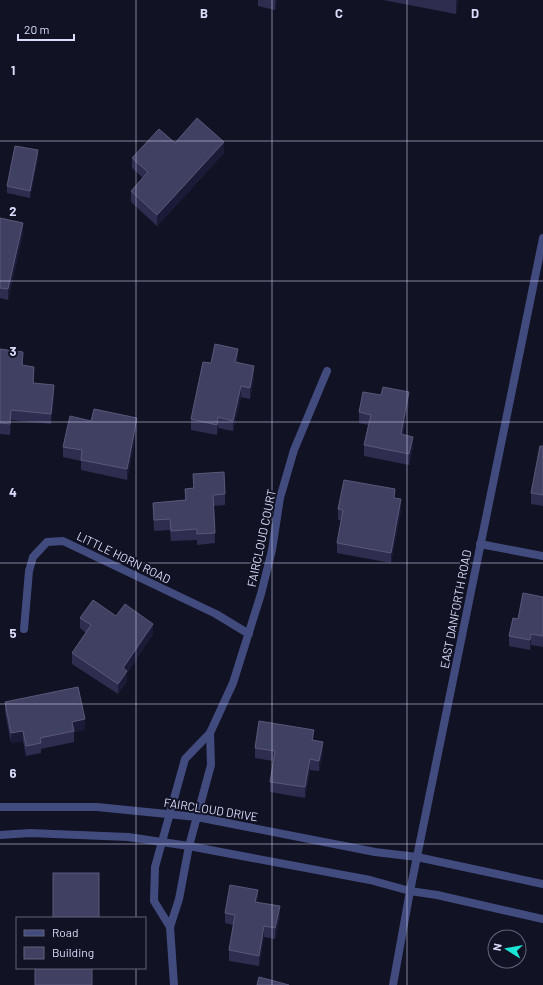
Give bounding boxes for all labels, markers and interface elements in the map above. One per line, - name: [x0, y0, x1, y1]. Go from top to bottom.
- text: B: [200, 5, 208, 21]
- text: C: [335, 5, 343, 21]
- text: D: [471, 5, 479, 21]
- scale bar: [18, 16, 74, 42]
- text: 20 m: [24, 22, 50, 36]
- text: 1: [11, 62, 15, 78]
- text: 2: [9, 203, 17, 219]
- text: 3: [9, 343, 17, 359]
- text: 4: [9, 484, 17, 500]
- street label: FAIRCLOUD COURT: [244, 488, 278, 588]
- street label: LITTLE HORN ROAD: [75, 528, 173, 586]
- street label: EAST DANFORTH ROAD: [437, 548, 473, 670]
- text: 5: [9, 625, 17, 641]
- text: 6: [10, 765, 17, 781]
- street label: FAIRCLOUD DRIVE: [163, 795, 259, 823]
- legend: [16, 917, 146, 969]
- text: Road: [52, 925, 79, 939]
- north arrow: [487, 929, 527, 969]
- text: N: [490, 942, 504, 952]
- text: Building: [52, 945, 94, 959]

